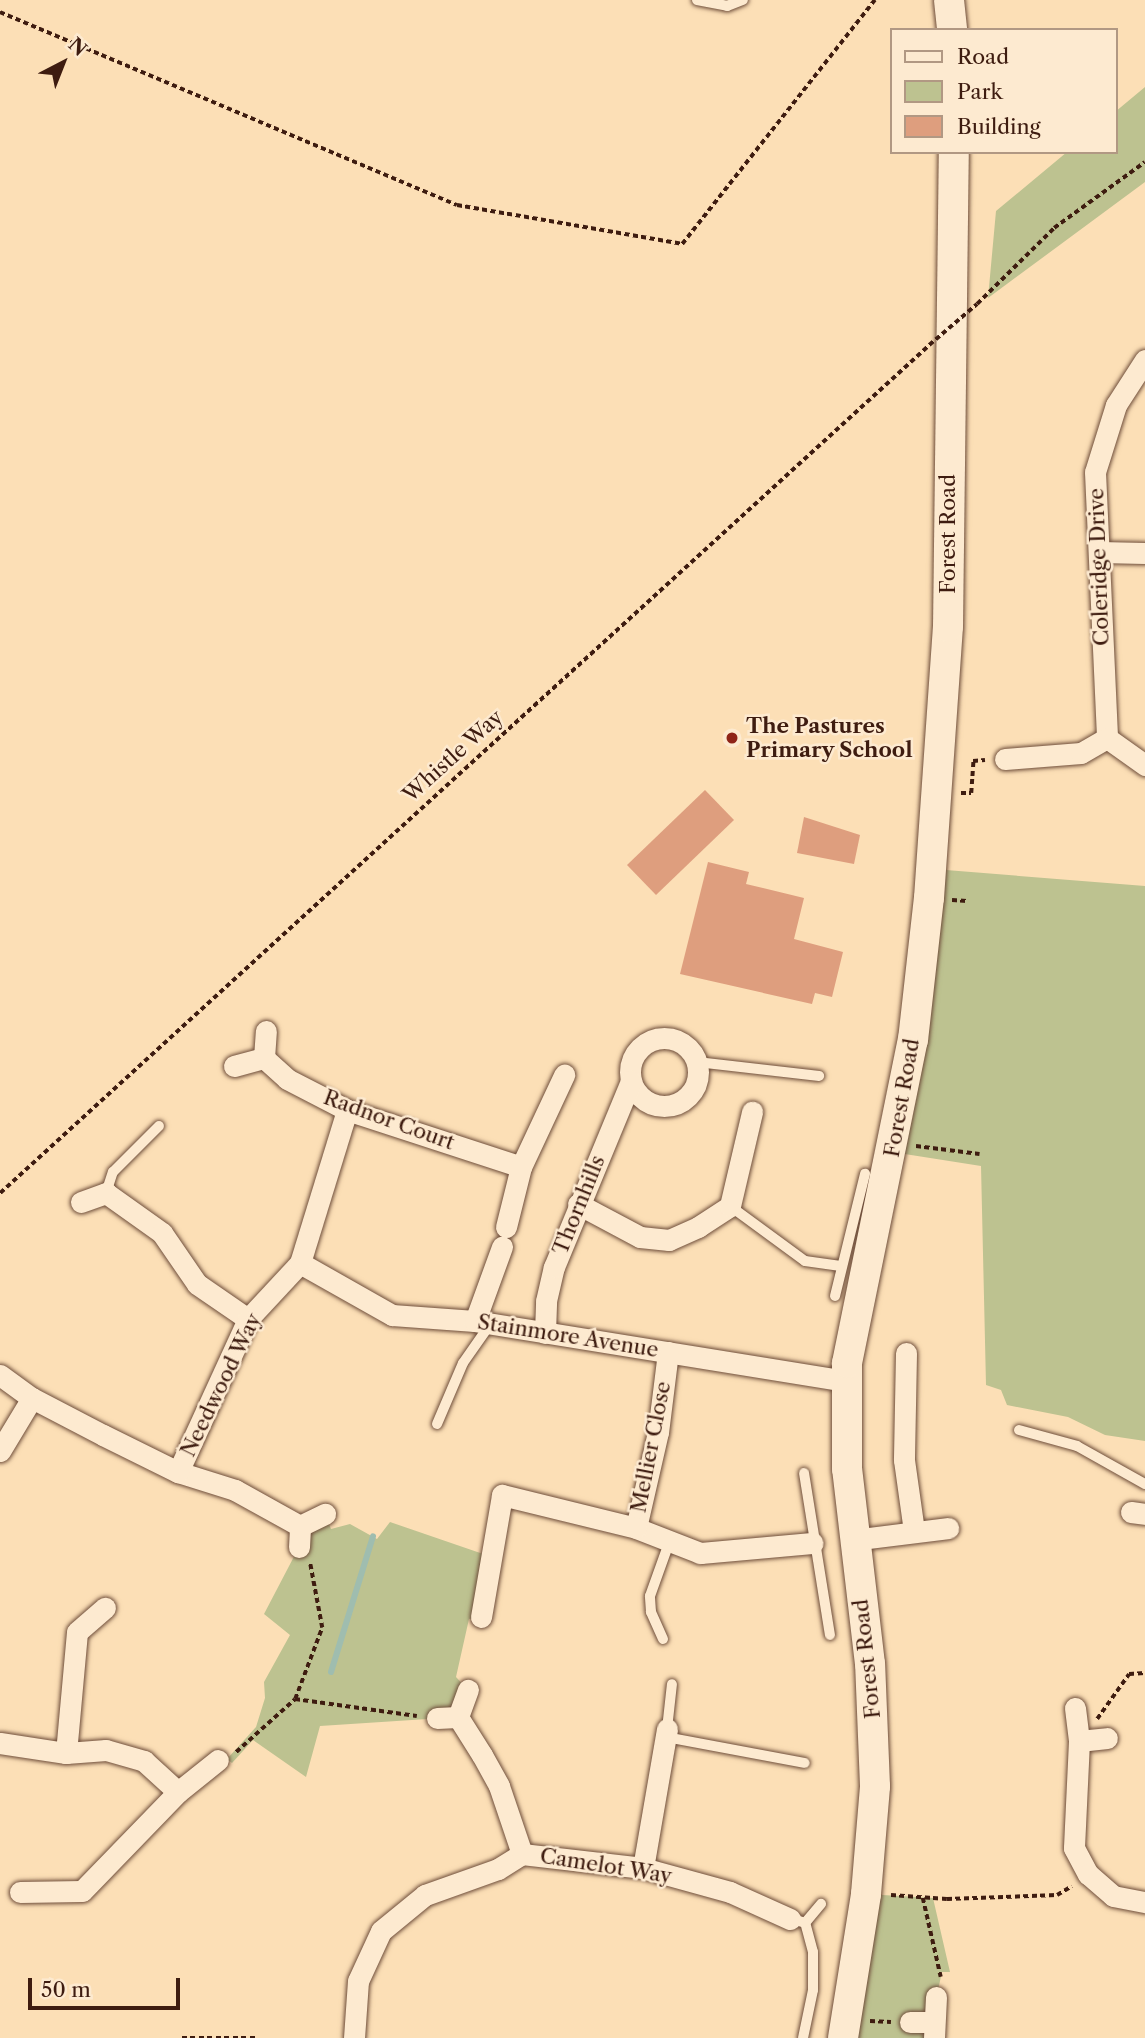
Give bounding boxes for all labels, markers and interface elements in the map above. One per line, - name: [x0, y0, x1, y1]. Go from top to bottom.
- north arrow: [28, 28, 98, 98]
- legend: [890, 28, 1117, 154]
- text: N: [64, 33, 91, 61]
- text: Road: [957, 44, 1009, 69]
- text: Park: [957, 79, 1003, 104]
- text: Building: [957, 114, 1041, 139]
- street label: Forest Road: [935, 474, 961, 594]
- street label: Coleridge Drive: [1084, 488, 1114, 646]
- street label: Whistle Way: [398, 704, 508, 808]
- place label: The Pastures Primary School: [746, 713, 913, 763]
- marker: The Pastures Primary School: [724, 730, 740, 746]
- street label: Forest Road: [879, 1037, 925, 1159]
- street label: Radnor Court: [320, 1085, 458, 1155]
- street label: Thornhills: [548, 1152, 610, 1258]
- street label: Needwood Way: [175, 1309, 267, 1461]
- street label: Stainmore Avenue: [475, 1309, 661, 1363]
- street label: Mellier Close: [626, 1379, 676, 1515]
- street label: Forest Road: [848, 1598, 886, 1720]
- street label: Camelot Way: [538, 1843, 674, 1889]
- scale bar: [32, 1965, 184, 2009]
- text: 50 m: [41, 1977, 91, 2002]

